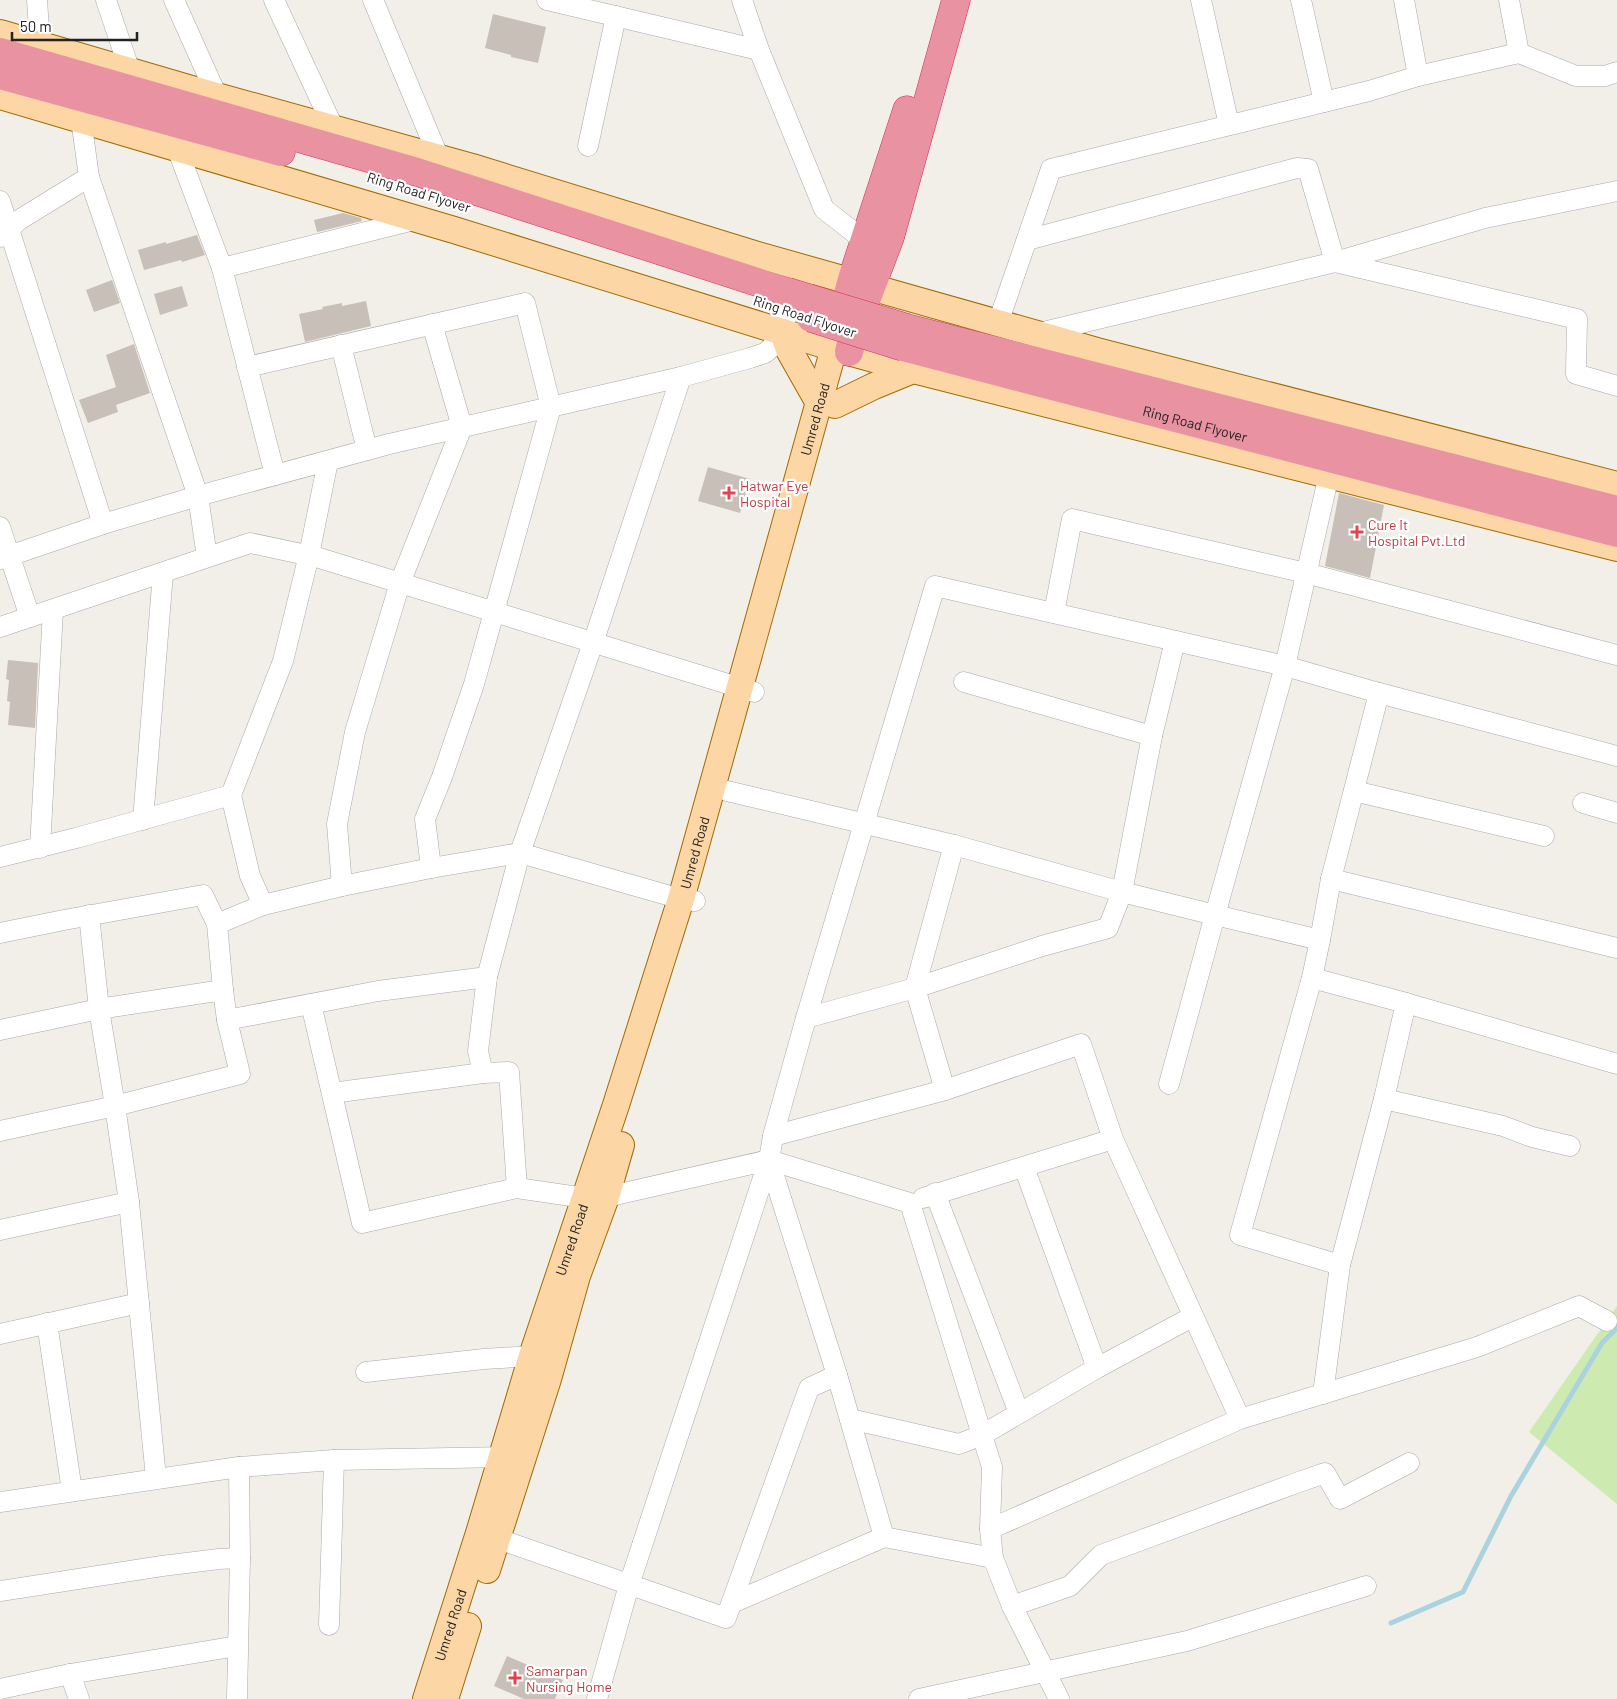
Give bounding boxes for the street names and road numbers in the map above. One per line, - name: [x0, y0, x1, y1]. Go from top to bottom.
- street label: Ring Road Flyover: [365, 168, 473, 216]
- street label: Ring Road Flyover: [751, 291, 859, 341]
- street label: Umred Road: [796, 381, 832, 457]
- street label: Ring Road Flyover: [1141, 401, 1249, 445]
- street label: Umred Road: [676, 814, 712, 891]
- street label: Umred Road: [551, 1201, 591, 1277]
- street label: Umred Road: [430, 1587, 469, 1663]

